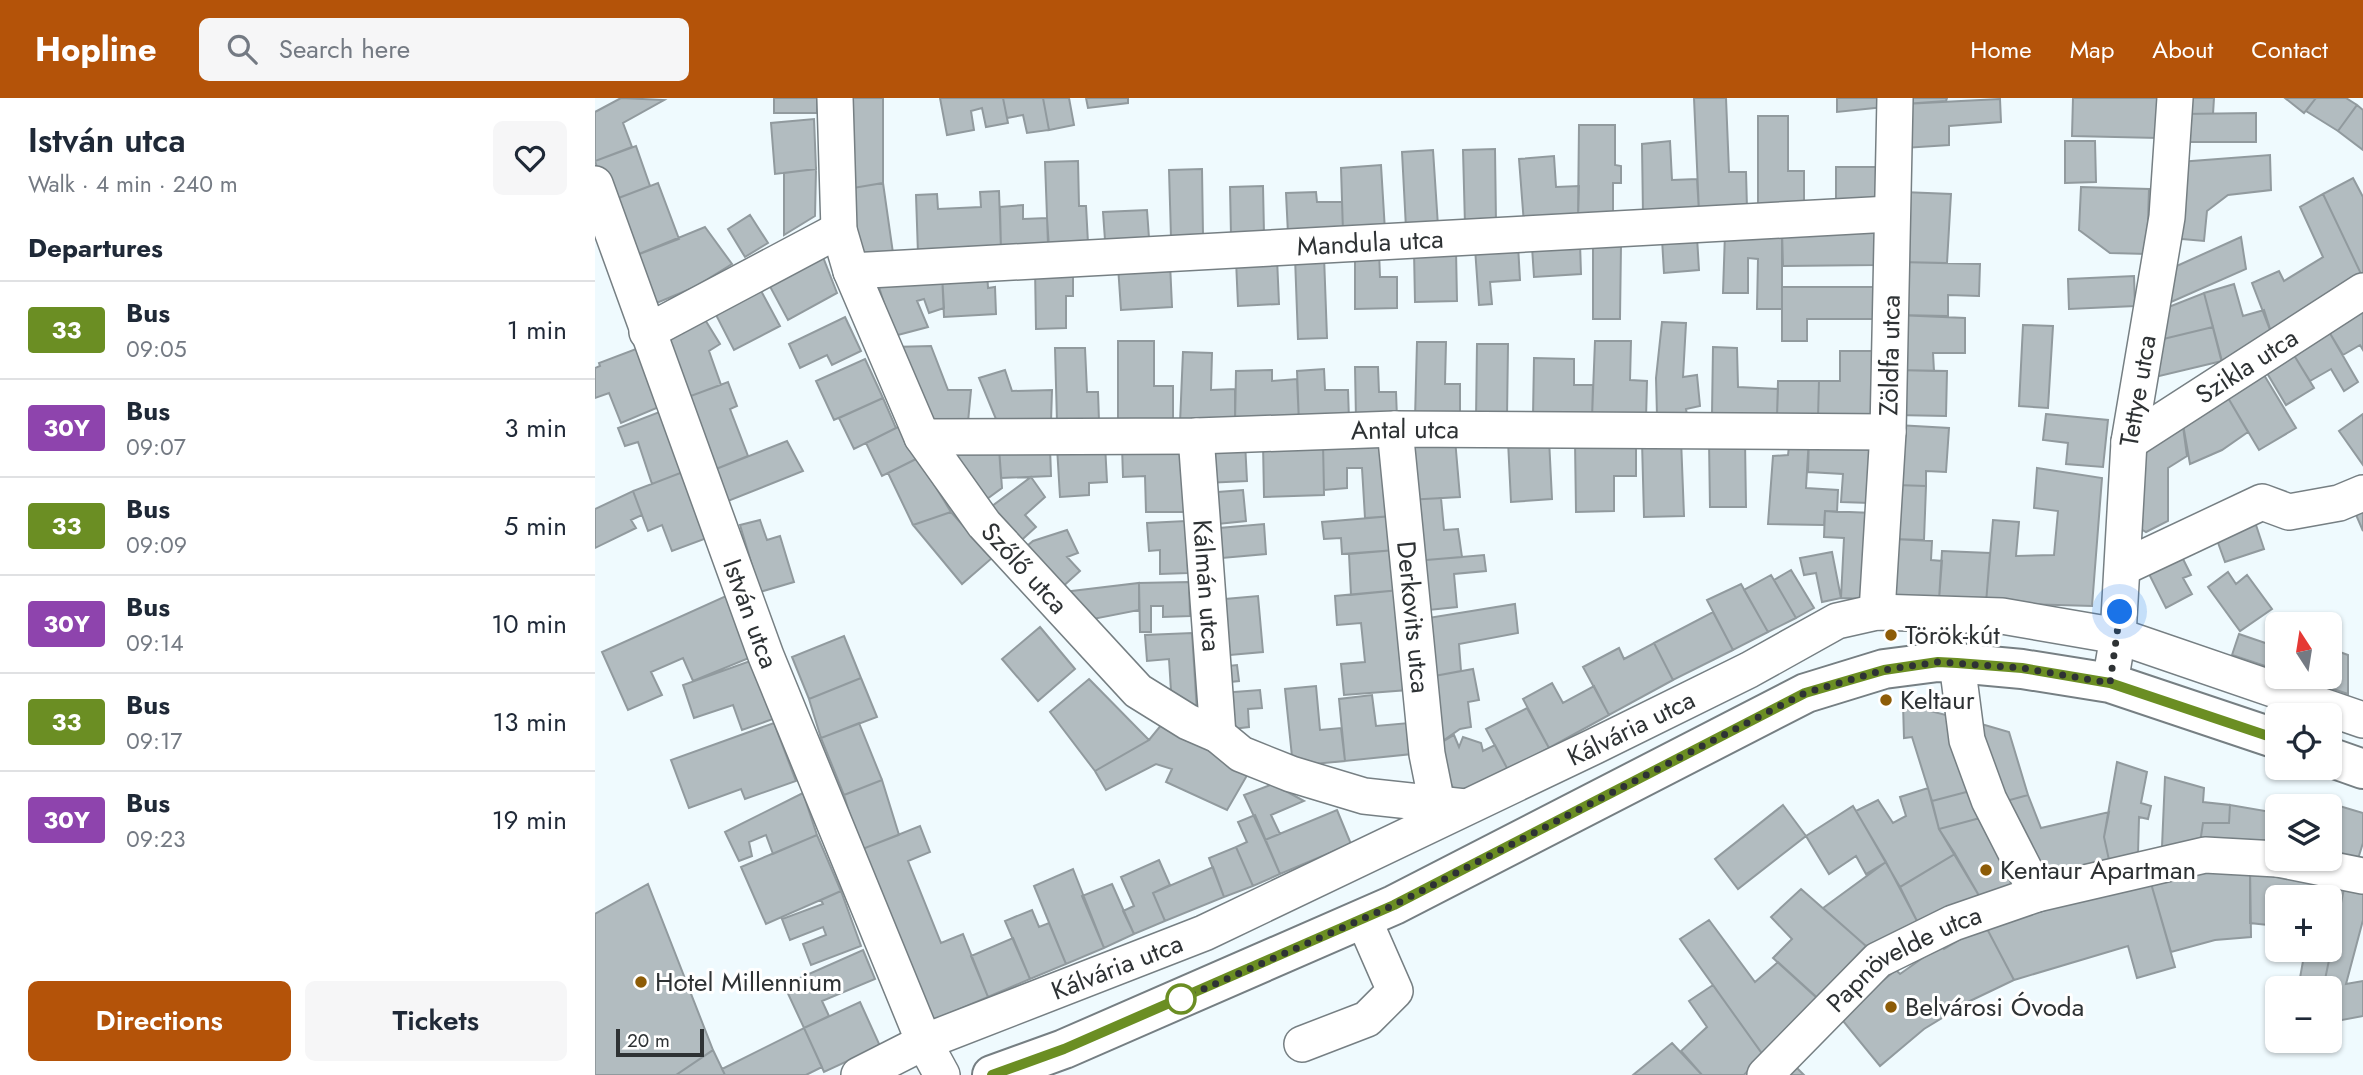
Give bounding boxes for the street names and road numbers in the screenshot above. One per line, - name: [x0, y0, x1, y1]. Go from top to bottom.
- street label: Mandula utca: [1296, 220, 1445, 266]
- street label: Zöldfa utca: [1869, 294, 1910, 416]
- street label: Szikla utca: [2188, 319, 2306, 413]
- street label: Tettye utca: [2110, 332, 2166, 449]
- street label: Antal utca: [1350, 410, 1459, 450]
- street label: Szőlő utca: [972, 513, 1077, 623]
- street label: Kálmán utca: [1183, 518, 1231, 653]
- street label: Derkovits utca: [1387, 539, 1440, 695]
- street label: István utca: [713, 554, 788, 674]
- street label: Kálvária utca: [1561, 681, 1701, 776]
- street label: Papnövelde utca: [1817, 896, 1987, 1021]
- street label: Kálvária utca: [1046, 924, 1188, 1010]

